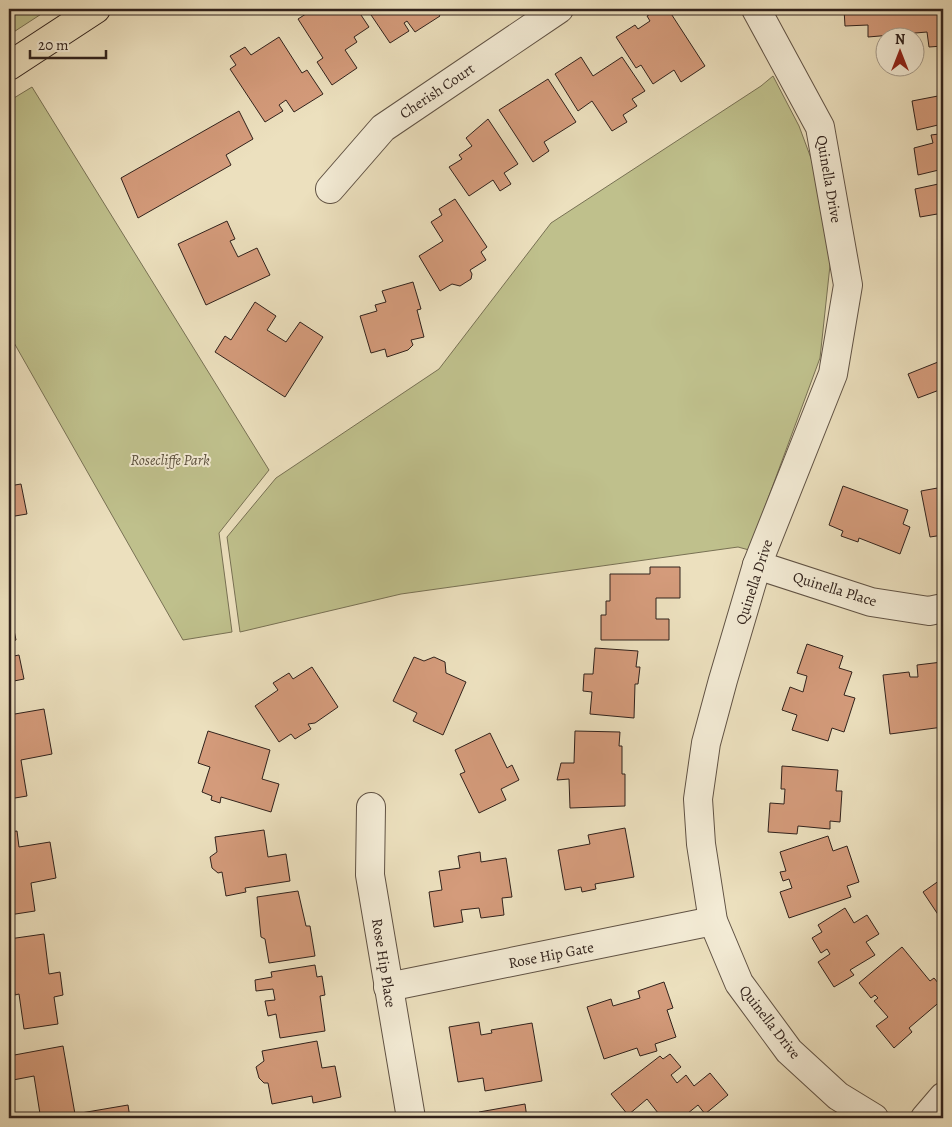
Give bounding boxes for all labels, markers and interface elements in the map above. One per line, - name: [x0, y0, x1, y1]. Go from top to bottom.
- scale bar: [30, 28, 106, 60]
- north arrow: [874, 28, 924, 78]
- text: N: [895, 30, 905, 49]
- text: 20 m: [38, 35, 69, 55]
- street label: Cherish Court: [396, 59, 478, 123]
- street label: Quinella Drive: [811, 134, 847, 225]
- park label: Rosecliffe Park: [130, 450, 210, 470]
- street label: Quinella Drive: [731, 536, 777, 627]
- street label: Quinella Place: [791, 567, 880, 611]
- street label: Rose Hip Place: [367, 917, 401, 1009]
- street label: Rose Hip Gate: [507, 937, 596, 973]
- street label: Quinella Drive: [735, 981, 805, 1063]

